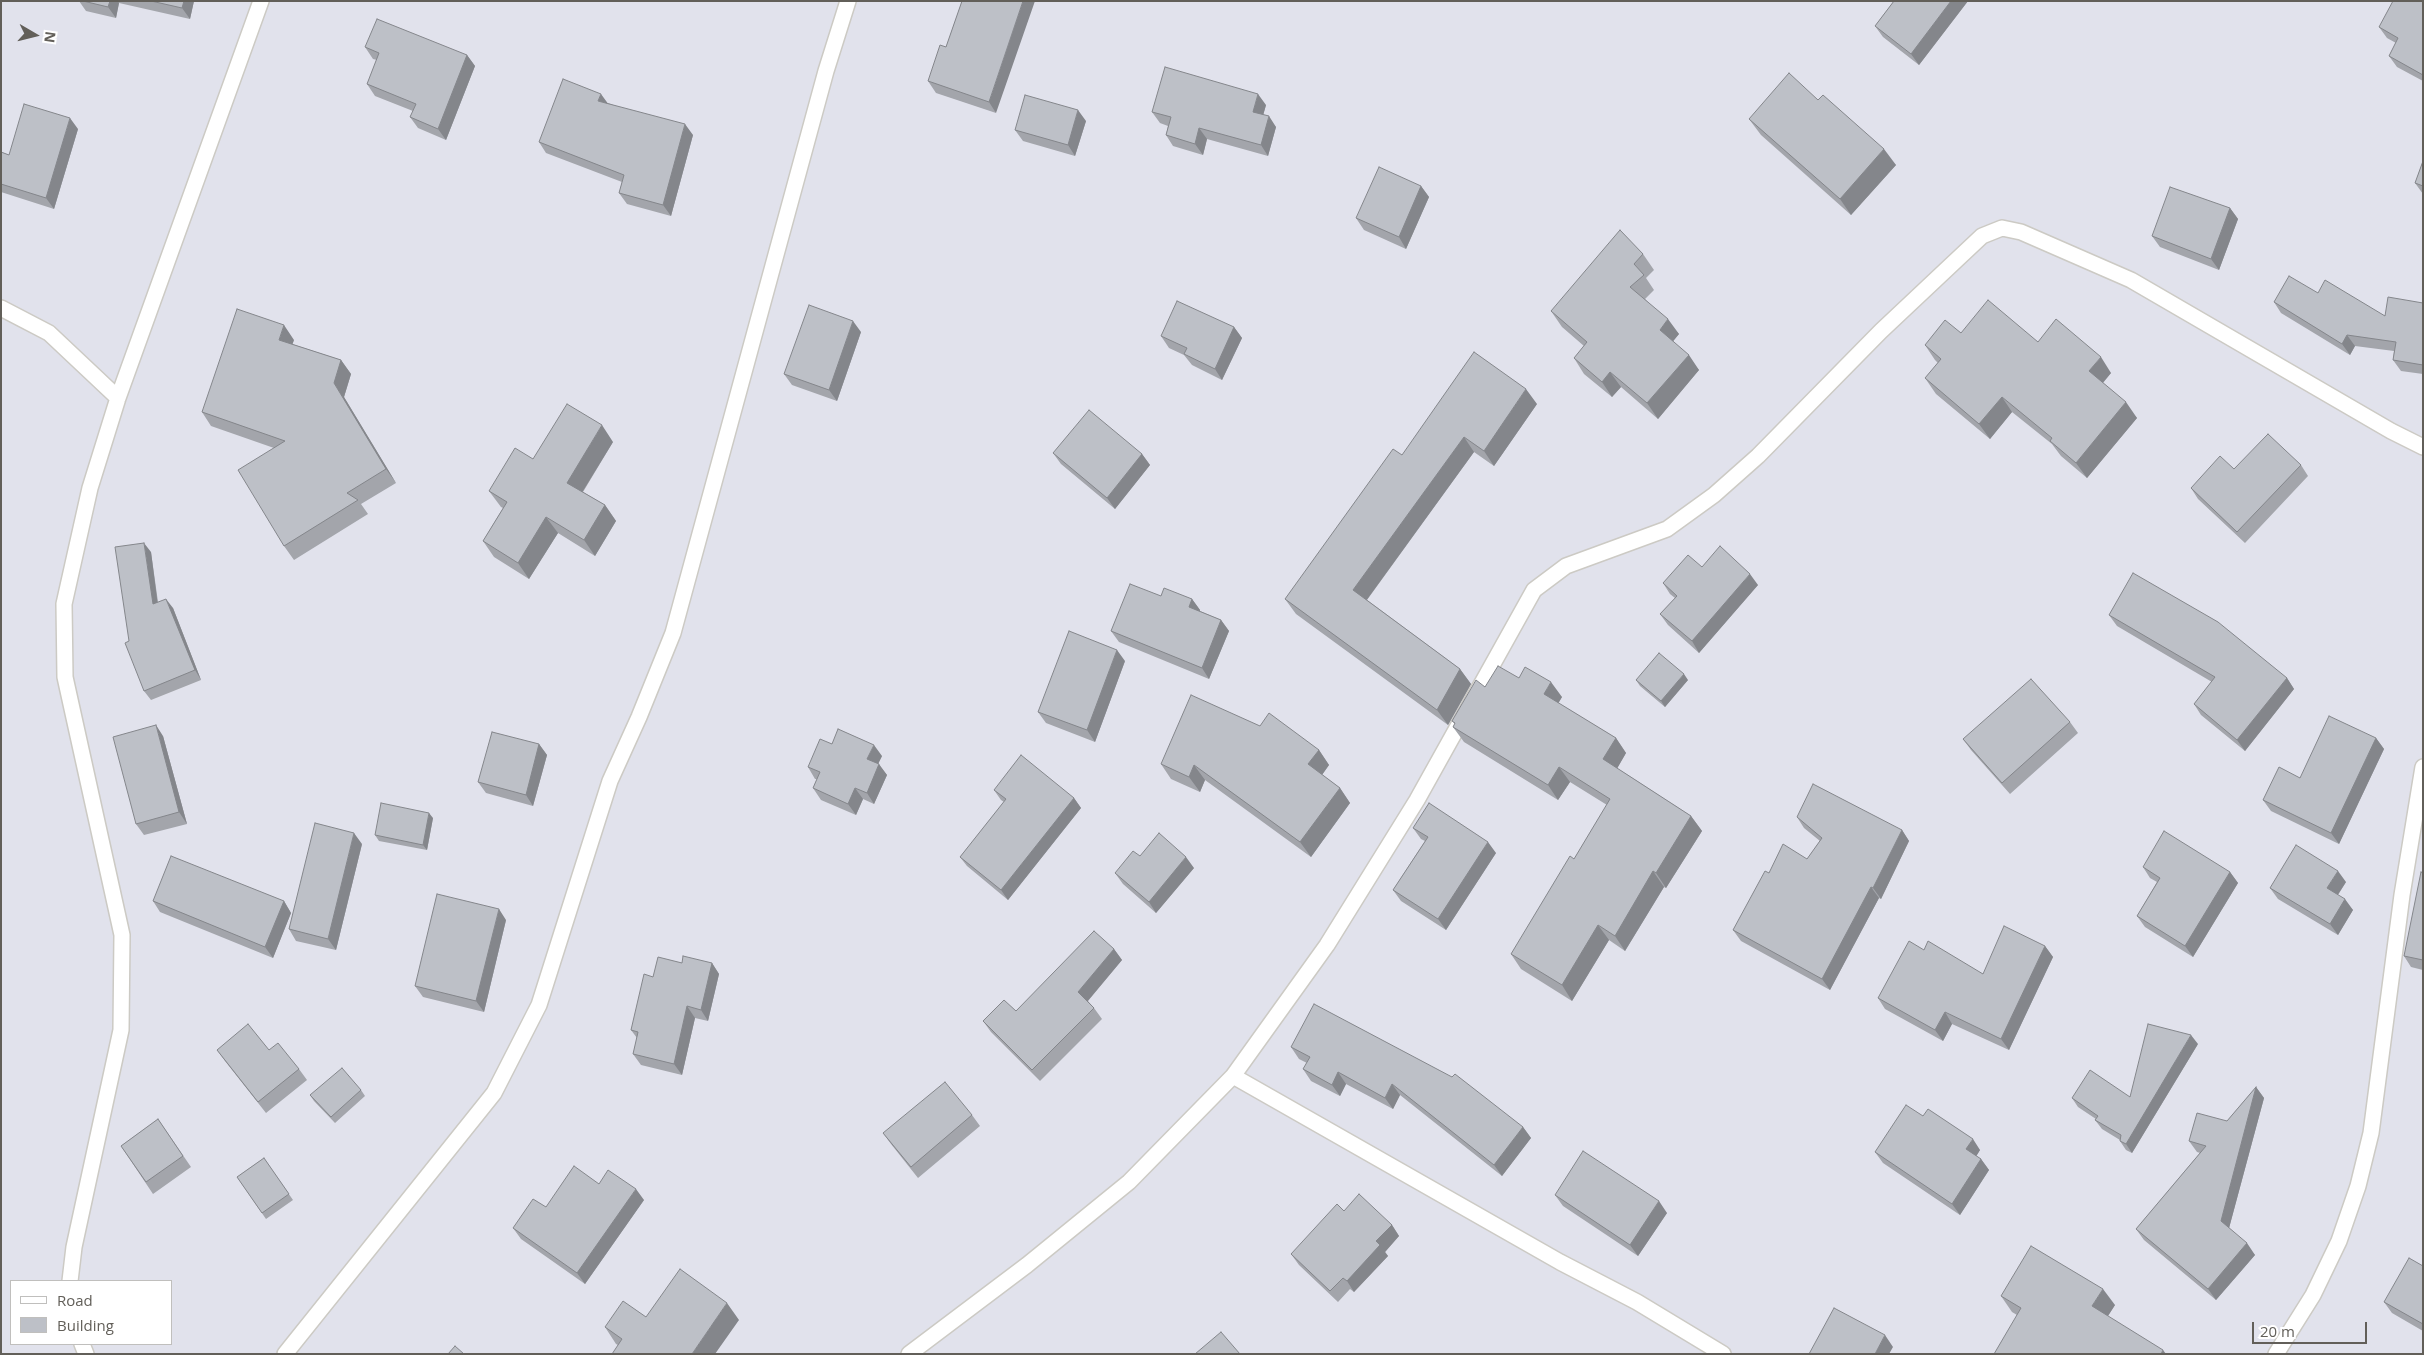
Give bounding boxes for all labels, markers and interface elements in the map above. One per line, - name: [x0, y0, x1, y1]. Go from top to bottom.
- north arrow: [10, 10, 60, 60]
- text: N: [40, 30, 61, 44]
- legend: [10, 1280, 172, 1345]
- text: Road: [57, 1290, 93, 1310]
- scale bar: [2254, 1312, 2369, 1344]
- text: Building: [57, 1315, 114, 1335]
- text: 20 m: [2260, 1321, 2295, 1341]

